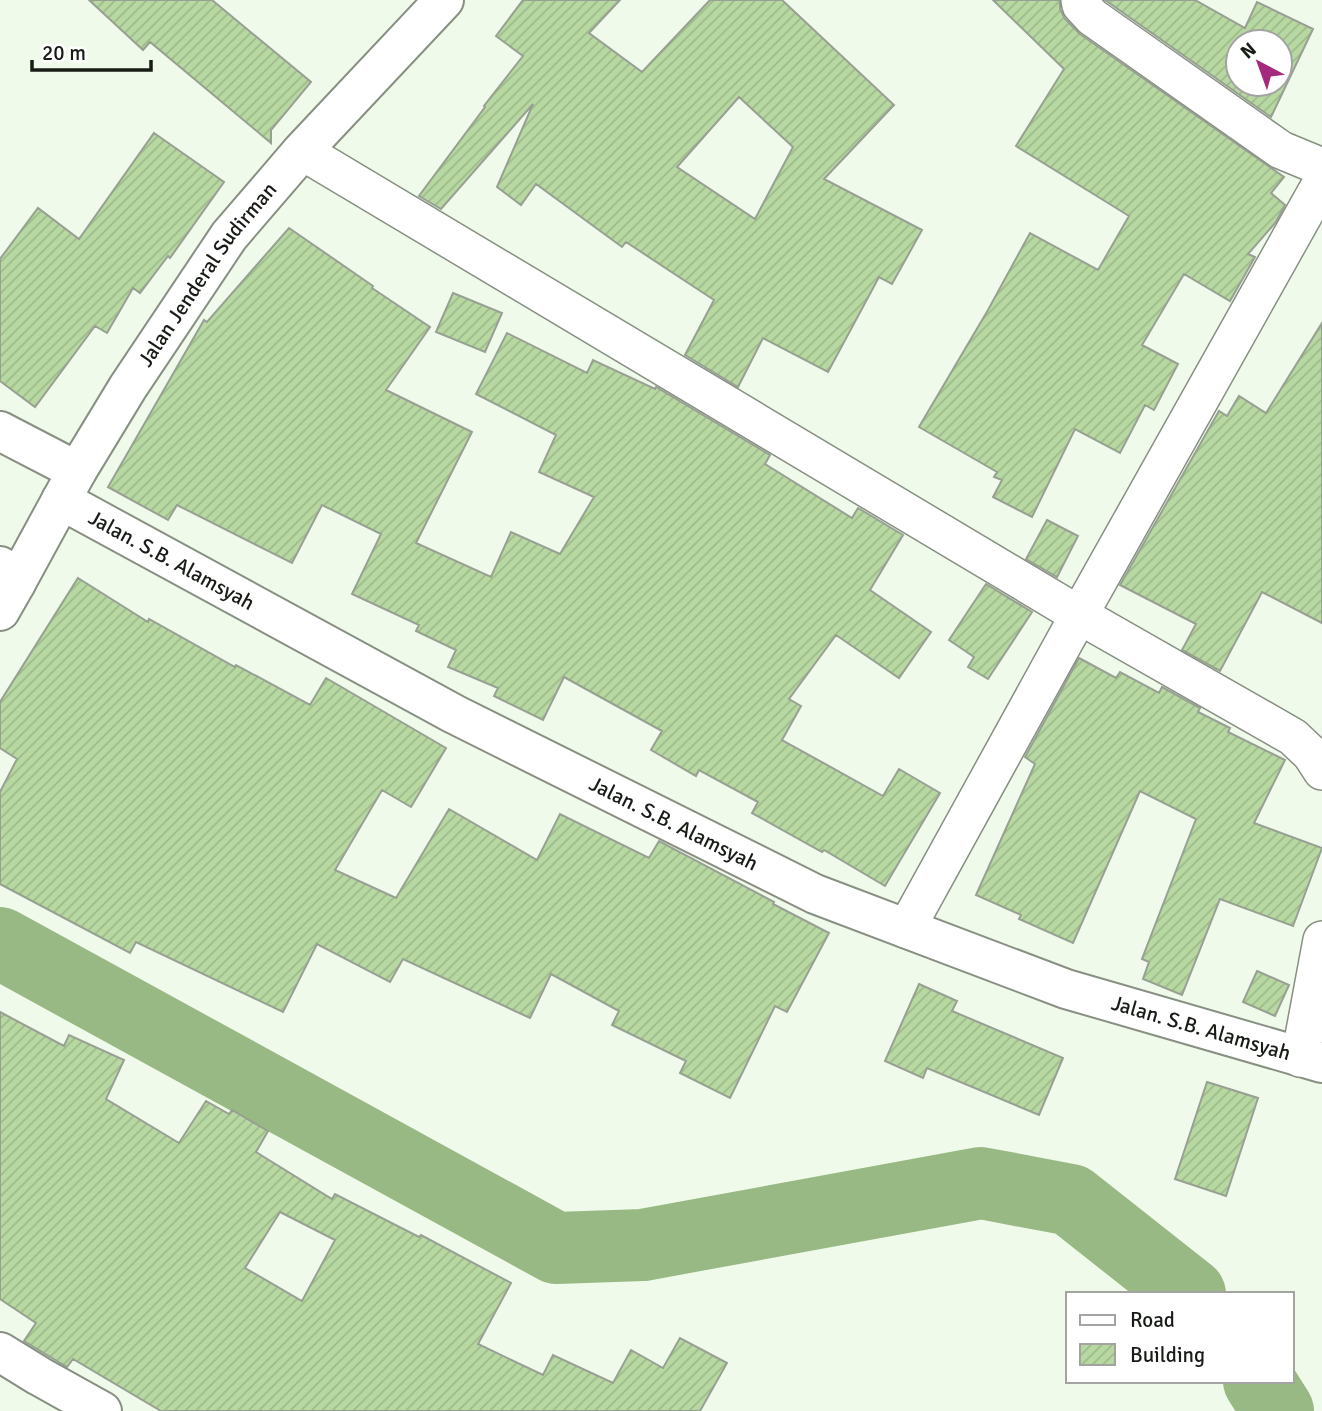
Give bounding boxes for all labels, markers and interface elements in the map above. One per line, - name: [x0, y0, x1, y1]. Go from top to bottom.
- scale bar: [32, 28, 150, 72]
- north arrow: [1224, 28, 1294, 98]
- text: N: [1236, 38, 1261, 64]
- text: 20 m: [42, 40, 86, 66]
- street label: Jalan Jenderal Sudirman: [132, 177, 282, 372]
- street label: Jalan. S.B. Alamsyah: [84, 505, 259, 616]
- street label: Jalan. S.B. Alamsyah: [585, 771, 762, 877]
- street label: Jalan. S.B. Alamsyah: [1109, 990, 1294, 1066]
- legend: [1066, 1292, 1294, 1383]
- text: Road: [1130, 1307, 1175, 1333]
- text: Building: [1130, 1342, 1205, 1368]

